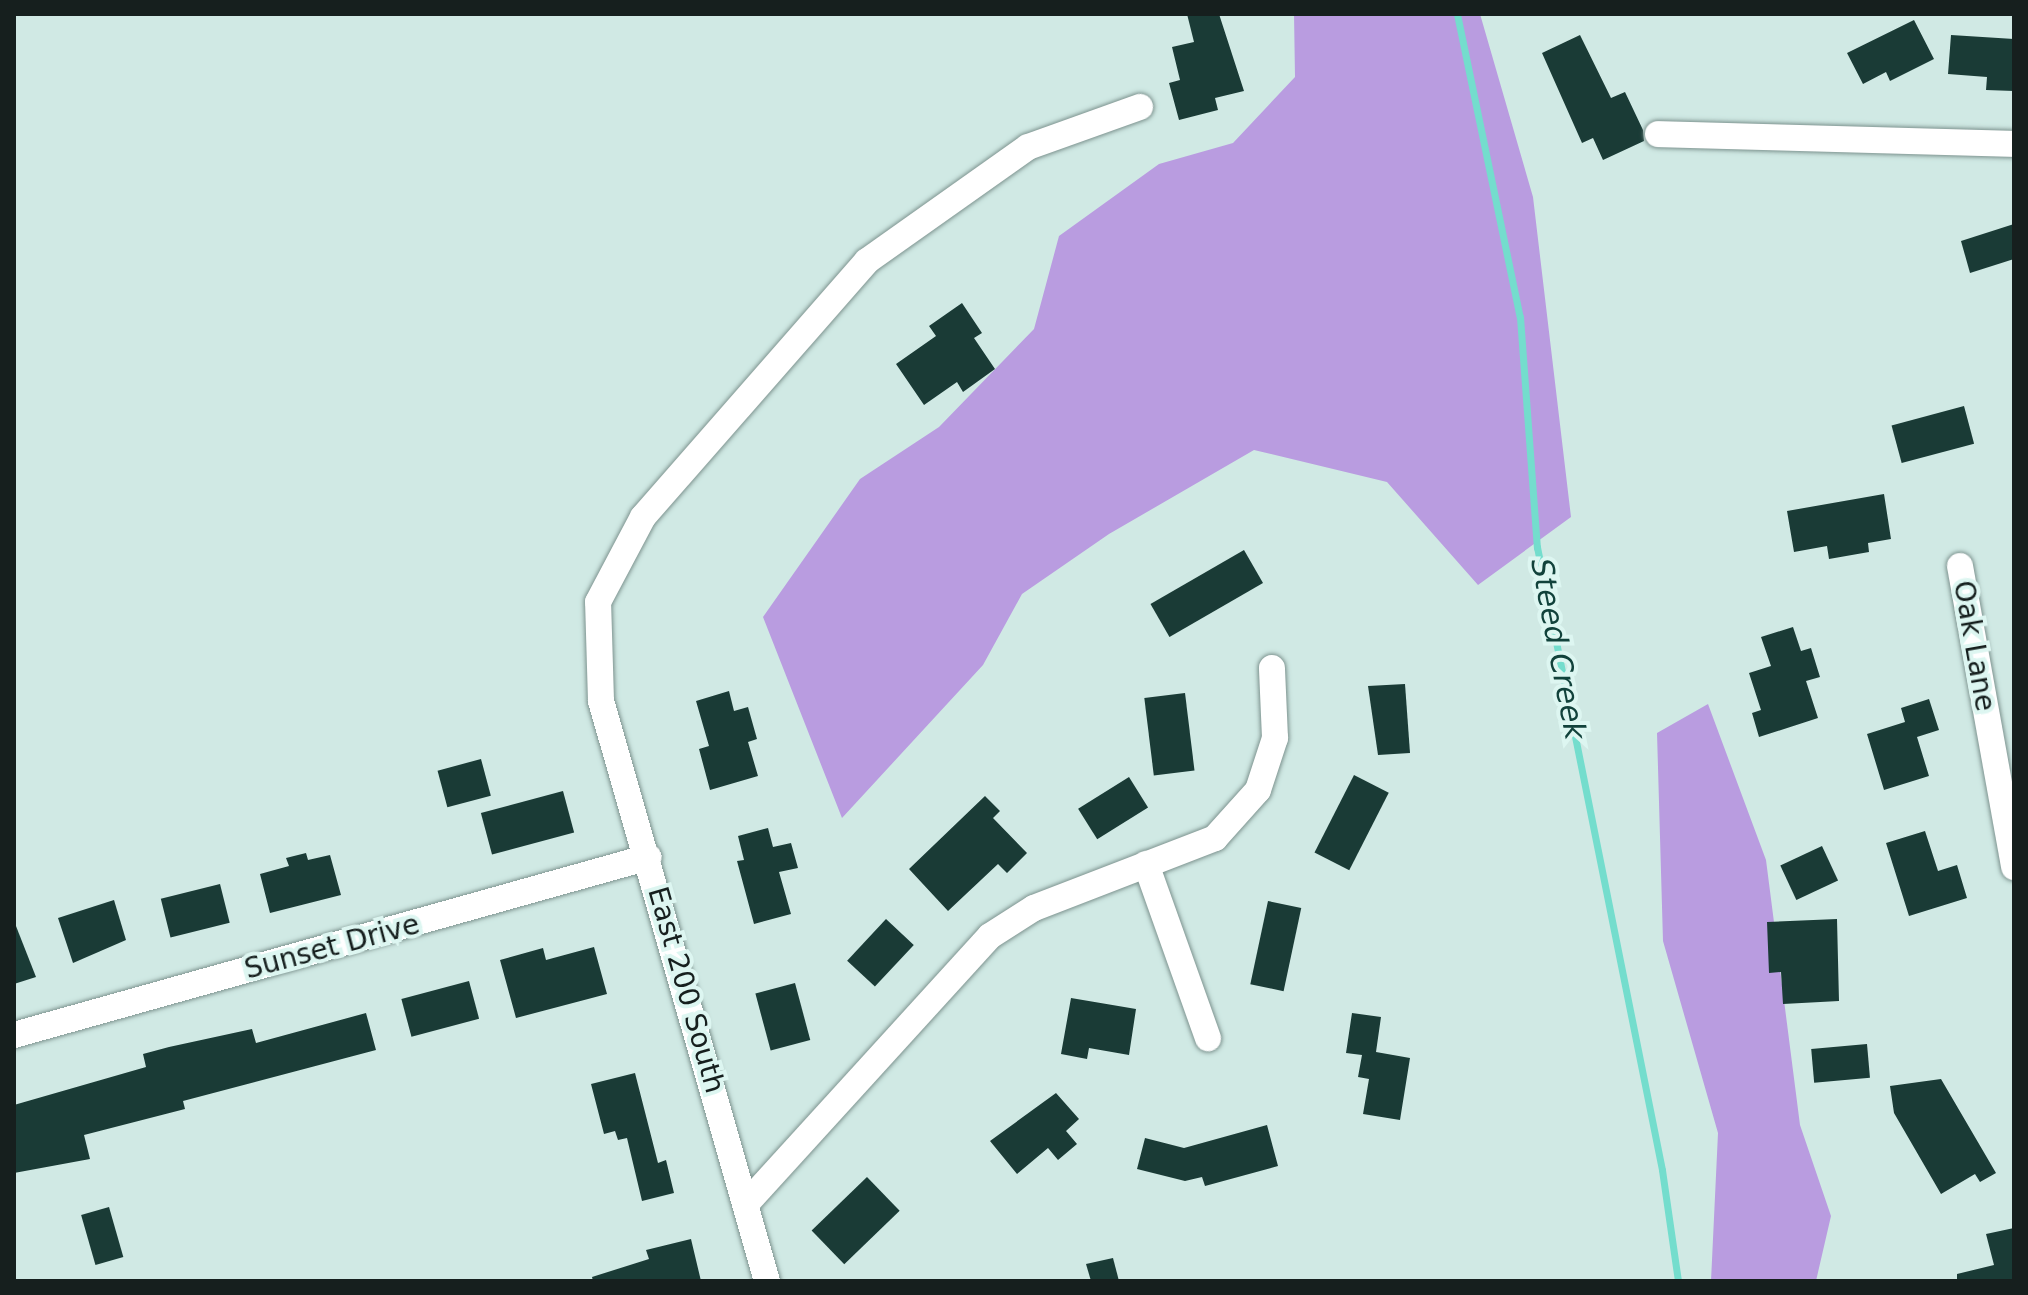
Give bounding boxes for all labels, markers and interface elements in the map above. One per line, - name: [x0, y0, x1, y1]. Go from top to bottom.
- water label: Steed Creek: [1523, 555, 1593, 743]
- street label: Oak Lane: [1946, 578, 2002, 714]
- street label: East 200 South: [640, 883, 732, 1097]
- street label: Sunset Drive: [241, 908, 423, 986]

